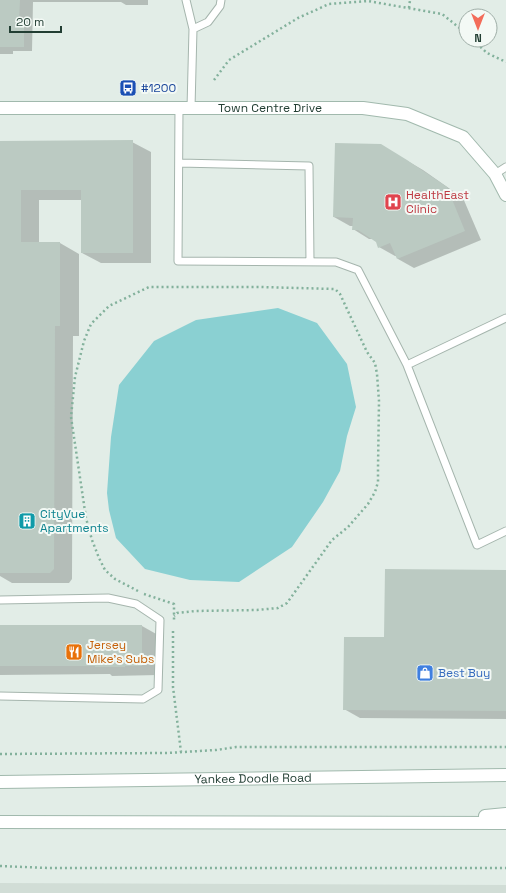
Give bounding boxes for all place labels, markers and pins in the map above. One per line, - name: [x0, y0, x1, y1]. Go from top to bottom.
- bus stop icon: #1200: [118, 78, 138, 98]
- place label: #1200: [141, 80, 176, 96]
- place label: HealthEast Clinic: [406, 187, 469, 217]
- hospital icon: HealthEast Clinic: [383, 192, 403, 212]
- place label: CityVue Apartments: [40, 506, 109, 536]
- building icon: CityVue Apartments: [17, 511, 37, 531]
- place label: Jersey Mike's Subs: [87, 637, 154, 667]
- restaurant icon: Jersey Mike's Subs: [64, 642, 84, 662]
- shop icon: Best Buy: [415, 663, 435, 683]
- place label: Best Buy: [438, 665, 490, 681]

